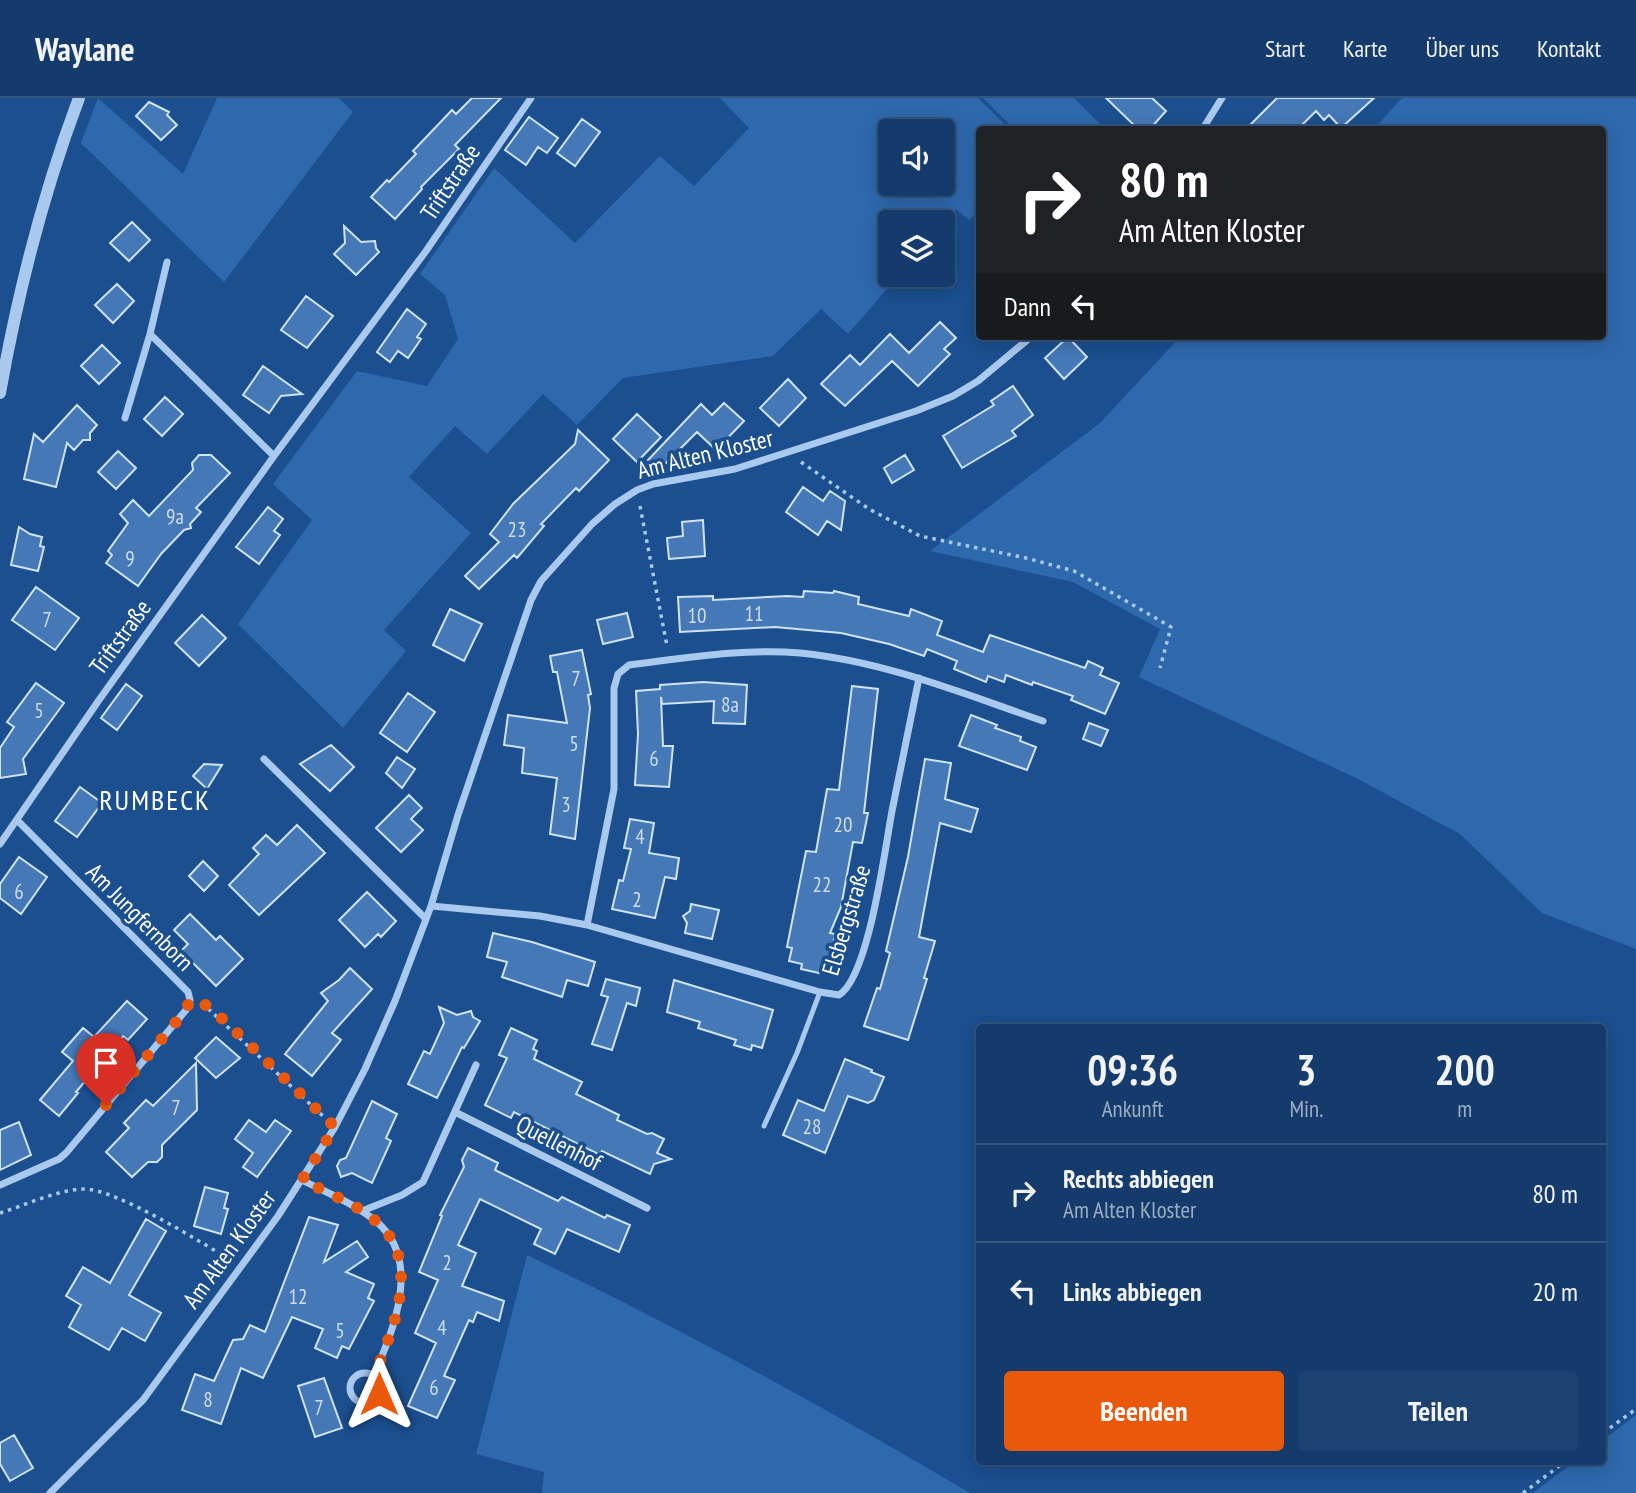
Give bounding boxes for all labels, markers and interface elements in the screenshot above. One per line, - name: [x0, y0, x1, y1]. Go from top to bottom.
- text: Waylane: [35, 27, 135, 70]
- text: Start: [1265, 33, 1305, 64]
- text: Karte: [1343, 33, 1388, 64]
- text: Über uns: [1426, 33, 1499, 64]
- text: Kontakt: [1537, 33, 1601, 64]
- map controls: [878, 119, 955, 287]
- button: sound: [878, 119, 955, 196]
- street label: Triftstraße: [413, 138, 487, 226]
- text: 80 m: [1119, 147, 1208, 211]
- icon: right: [1004, 154, 1095, 245]
- text: Am Alten Kloster: [1119, 209, 1304, 251]
- button: layers: [878, 210, 955, 287]
- icon: left: [1065, 287, 1103, 325]
- text: Dann: [1004, 290, 1051, 323]
- street label: Am Alten Kloster: [634, 422, 777, 486]
- house number: 9a: [166, 503, 184, 530]
- house number: 23: [508, 516, 526, 543]
- house number: 9: [125, 545, 135, 572]
- street label: Triftstraße: [82, 593, 158, 681]
- house number: 11: [745, 600, 763, 627]
- house number: 10: [688, 602, 706, 629]
- house number: 7: [42, 606, 52, 633]
- house number: 7: [571, 665, 581, 692]
- house number: 8a: [721, 691, 739, 718]
- house number: 5: [34, 697, 44, 724]
- house number: 5: [569, 730, 579, 757]
- house number: 6: [649, 745, 659, 772]
- district label: RUMBECK: [99, 781, 211, 818]
- house number: 3: [561, 791, 571, 818]
- house number: 20: [834, 811, 852, 838]
- house number: 4: [635, 823, 645, 850]
- street label: Am Jungfernborn: [80, 857, 200, 977]
- street label: Elsbergstraße: [815, 861, 877, 979]
- house number: 22: [813, 871, 831, 898]
- house number: 6: [14, 878, 24, 905]
- house number: 2: [632, 886, 642, 913]
- pin: [76, 1033, 136, 1105]
- text: 09:36: [1087, 1042, 1178, 1097]
- text: 3: [1296, 1042, 1316, 1097]
- text: 200: [1435, 1042, 1495, 1097]
- icon: arrive: [87, 1044, 125, 1082]
- house number: 7: [171, 1094, 181, 1121]
- text: Ankunft: [1102, 1094, 1164, 1123]
- text: Min.: [1289, 1094, 1323, 1123]
- text: m: [1457, 1094, 1472, 1123]
- street label: Quellenhof: [511, 1108, 608, 1178]
- house number: 28: [803, 1113, 821, 1140]
- text: Rechts abbiegen: [1063, 1162, 1214, 1195]
- icon: right: [1004, 1174, 1042, 1212]
- text: 80 m: [1532, 1177, 1578, 1210]
- street label: Am Alten Kloster: [176, 1183, 283, 1314]
- text: Am Alten Kloster: [1063, 1195, 1196, 1224]
- house number: 2: [442, 1249, 452, 1276]
- icon: left: [1004, 1272, 1042, 1310]
- text: Links abbiegen: [1063, 1275, 1202, 1308]
- text: 20 m: [1532, 1275, 1578, 1308]
- house number: 12: [289, 1283, 307, 1310]
- house number: 4: [437, 1314, 447, 1341]
- house number: 5: [335, 1317, 345, 1344]
- position arrow: [342, 1357, 416, 1431]
- button: Beenden: [1004, 1371, 1284, 1451]
- button: Teilen: [1298, 1371, 1578, 1451]
- house number: 6: [429, 1374, 439, 1401]
- house number: 8: [203, 1386, 213, 1413]
- house number: 7: [314, 1394, 324, 1421]

